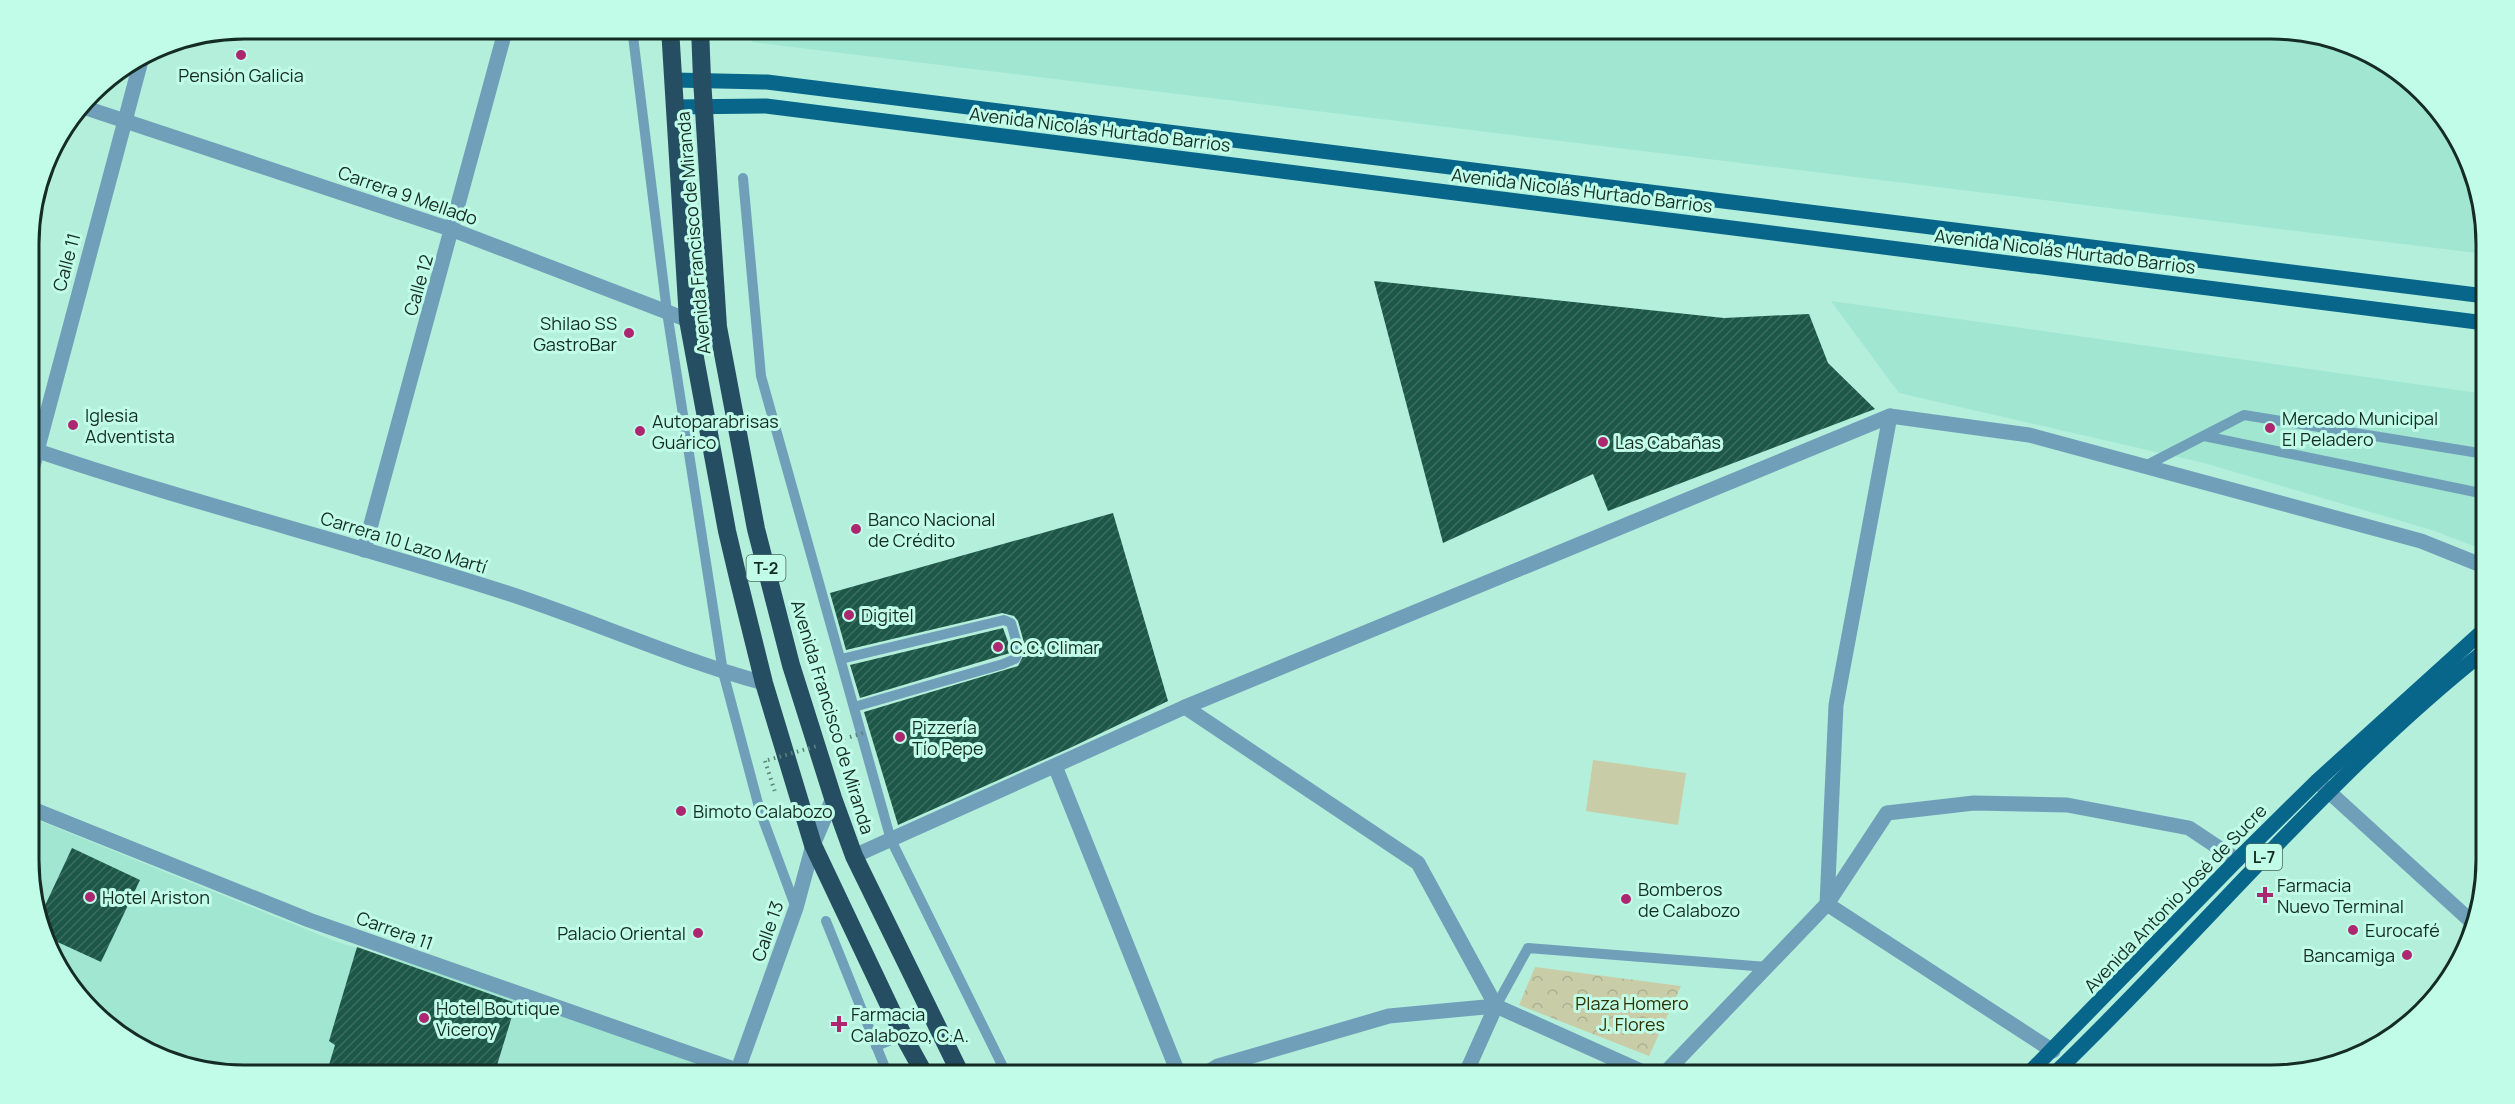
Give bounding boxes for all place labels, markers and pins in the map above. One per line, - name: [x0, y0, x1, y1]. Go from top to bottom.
- marker: Pensión Galicia: [234, 48, 248, 62]
- place label: Pensión Galicia: [178, 63, 304, 87]
- place label: Shilao SS GastroBar: [533, 311, 618, 356]
- marker: Shilao SS GastroBar: [622, 326, 636, 340]
- place label: Iglesia Adventista: [85, 403, 175, 448]
- place label: Mercado Municipal El Peladero: [2282, 406, 2438, 451]
- place label: Autoparabrisas Guárico: [652, 409, 779, 454]
- marker: Iglesia Adventista: [66, 418, 80, 432]
- marker: Mercado Municipal El Peladero: [2263, 421, 2277, 435]
- marker: Autoparabrisas Guárico: [633, 424, 647, 438]
- place label: Las Cabañas: [1615, 430, 1721, 454]
- marker: Las Cabañas: [1596, 435, 1610, 449]
- place label: Banco Nacional de Crédito: [868, 507, 995, 552]
- marker: Banco Nacional de Crédito: [849, 522, 863, 536]
- place label: Digitel: [861, 603, 914, 627]
- marker: Digitel: [842, 608, 856, 622]
- place label: C.C. Climar: [1010, 635, 1100, 659]
- marker: C.C. Climar: [991, 640, 1005, 654]
- place label: Pizzería Tío Pepe: [912, 715, 983, 760]
- marker: Pizzería Tío Pepe: [893, 730, 907, 744]
- place label: Bimoto Calabozo: [693, 799, 833, 823]
- marker: Bimoto Calabozo: [674, 804, 688, 818]
- place label: Farmacia Nuevo Terminal: [2277, 873, 2404, 918]
- place label: Bomberos de Calabozo: [1638, 877, 1740, 922]
- place label: Hotel Ariston: [102, 885, 210, 909]
- marker: Farmacia Nuevo Terminal: [2258, 888, 2272, 902]
- marker: Hotel Ariston: [83, 890, 97, 904]
- marker: Bomberos de Calabozo: [1619, 892, 1633, 906]
- place label: Eurocafé: [2365, 918, 2440, 942]
- place label: Palacio Oriental: [557, 921, 686, 945]
- marker: Eurocafé: [2346, 923, 2360, 937]
- marker: Palacio Oriental: [691, 926, 705, 940]
- place label: Bancamiga: [2303, 943, 2395, 967]
- marker: Bancamiga: [2400, 948, 2414, 962]
- place label: Hotel Boutique Viceroy: [436, 996, 560, 1041]
- place label: Farmacia Calabozo, C.A.: [851, 1002, 969, 1047]
- marker: Hotel Boutique Viceroy: [417, 1011, 431, 1025]
- marker: Farmacia Calabozo, C.A.: [832, 1017, 846, 1031]

